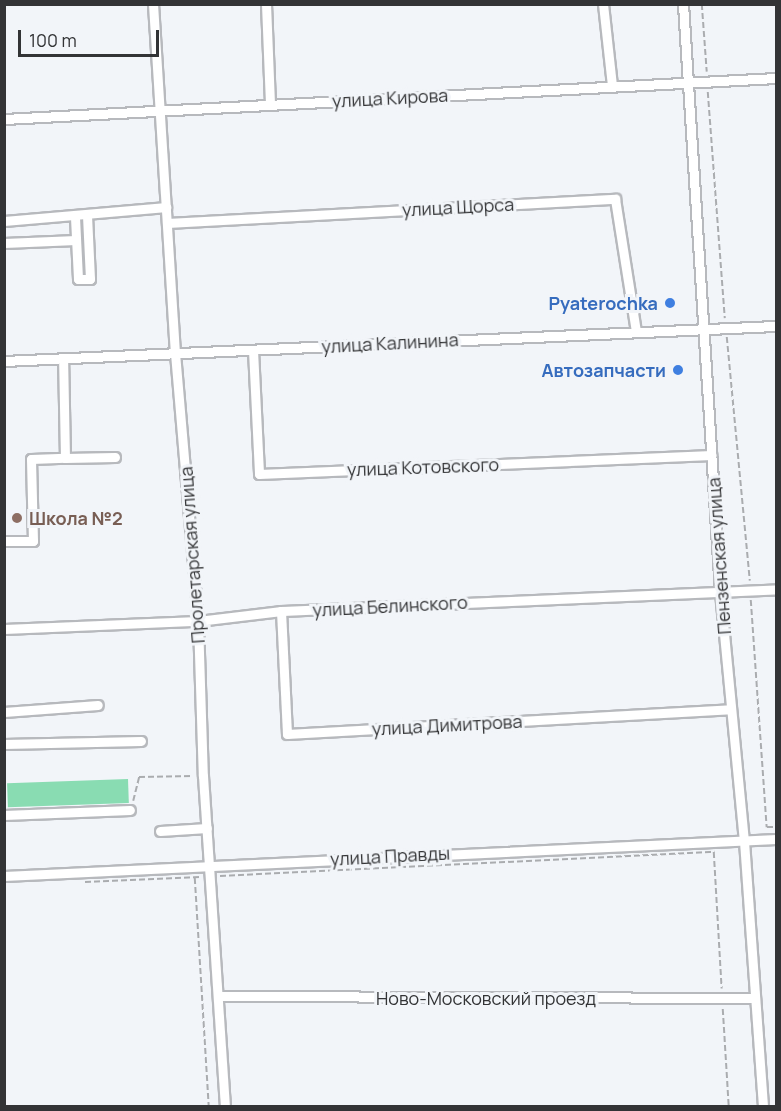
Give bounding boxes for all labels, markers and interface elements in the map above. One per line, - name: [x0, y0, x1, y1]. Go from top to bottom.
- scale bar: [21, 18, 162, 56]
- text: 100 m: [29, 28, 77, 52]
- street label: улица Кирова: [331, 84, 449, 112]
- street label: улица Щорса: [401, 193, 515, 221]
- place label: Pyaterochka: [548, 292, 658, 314]
- marker: Pyaterochka: [663, 296, 677, 310]
- street label: улица Калинина: [321, 329, 459, 357]
- place label: Автозапчасти: [541, 359, 666, 381]
- marker: Автозапчасти: [671, 363, 685, 377]
- street label: улица Котовского: [347, 454, 499, 480]
- street label: Пролетарская улица: [175, 466, 209, 644]
- street label: Пензенская улица: [703, 477, 735, 635]
- place label: Школа №2: [29, 507, 123, 529]
- marker: Школа №2: [10, 511, 24, 525]
- street label: улица Белинского: [312, 591, 468, 621]
- street label: улица Димитрова: [371, 710, 523, 740]
- street label: улица Правды: [330, 842, 450, 870]
- street label: Ново-Московский проезд: [376, 987, 596, 1009]

